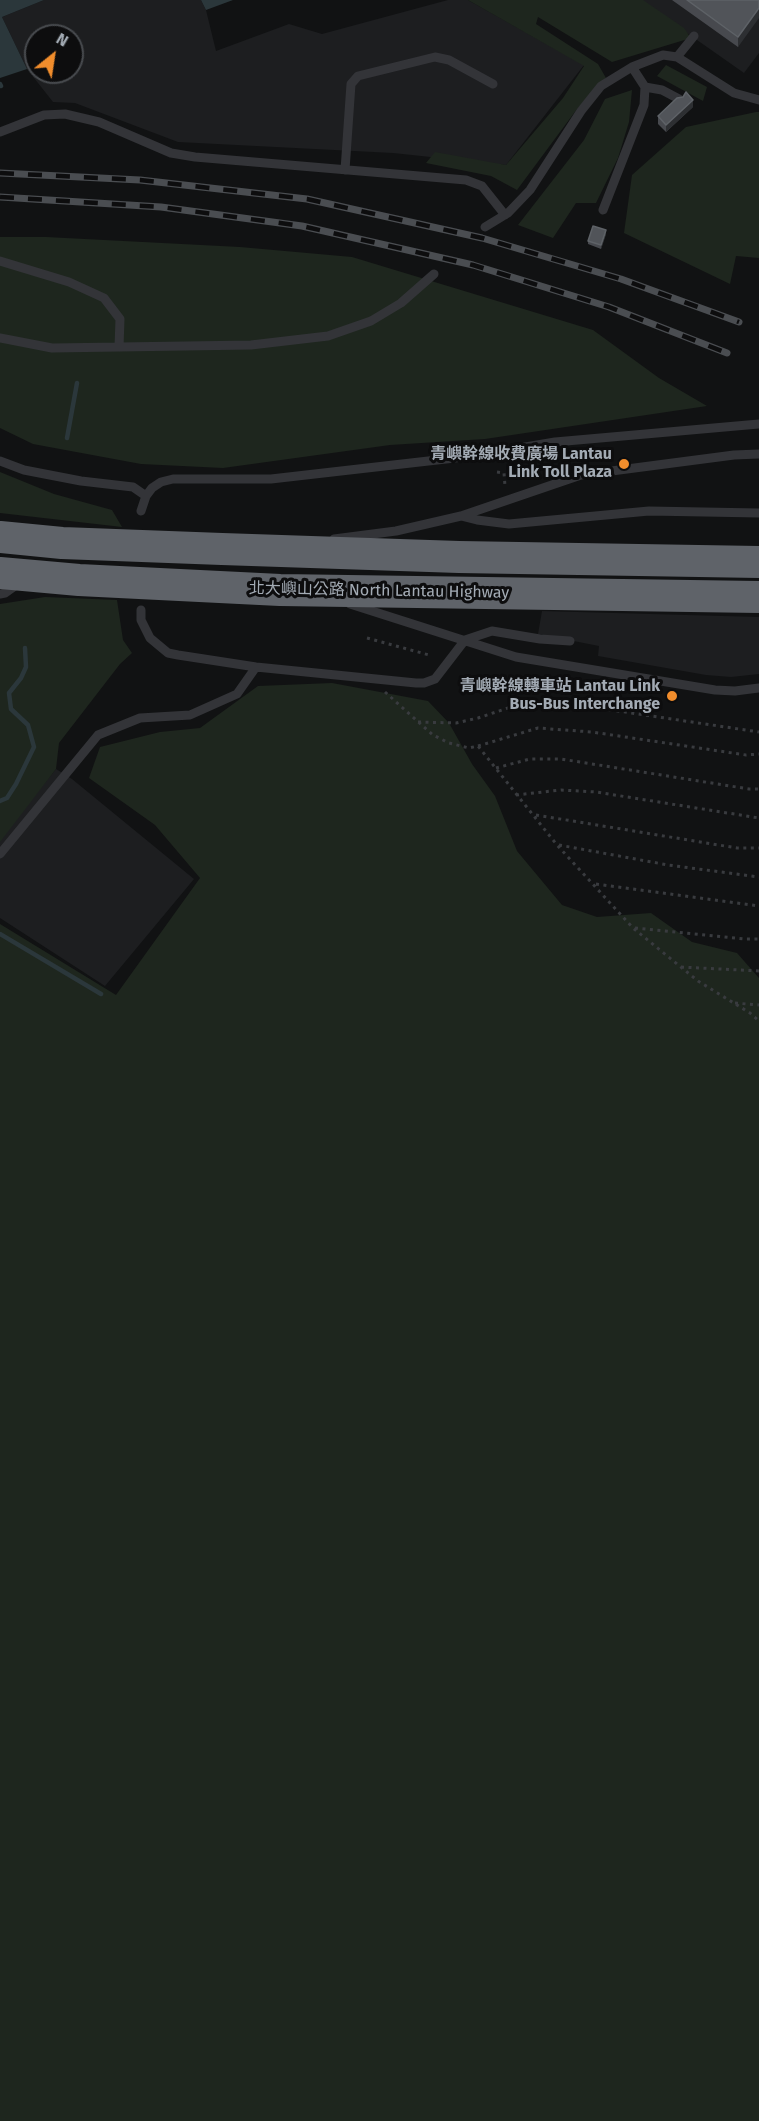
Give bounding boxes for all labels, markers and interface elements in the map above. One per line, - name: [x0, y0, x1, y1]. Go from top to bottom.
- north arrow: [24, 24, 84, 84]
- text: N: [53, 29, 72, 51]
- place label: 青嶼幹線收費廣場 Lantau Link Toll Plaza: [430, 445, 612, 483]
- marker: 青嶼幹線收費廣場 Lantau Link Toll Plaza: [617, 457, 631, 471]
- street label: 北大嶼山公路 North Lantau Highway: [249, 579, 509, 603]
- place label: 青嶼幹線轉車站 Lantau Link Bus-Bus Interchange: [460, 677, 660, 715]
- marker: 青嶼幹線轉車站 Lantau Link Bus-Bus Interchange: [665, 689, 679, 703]

